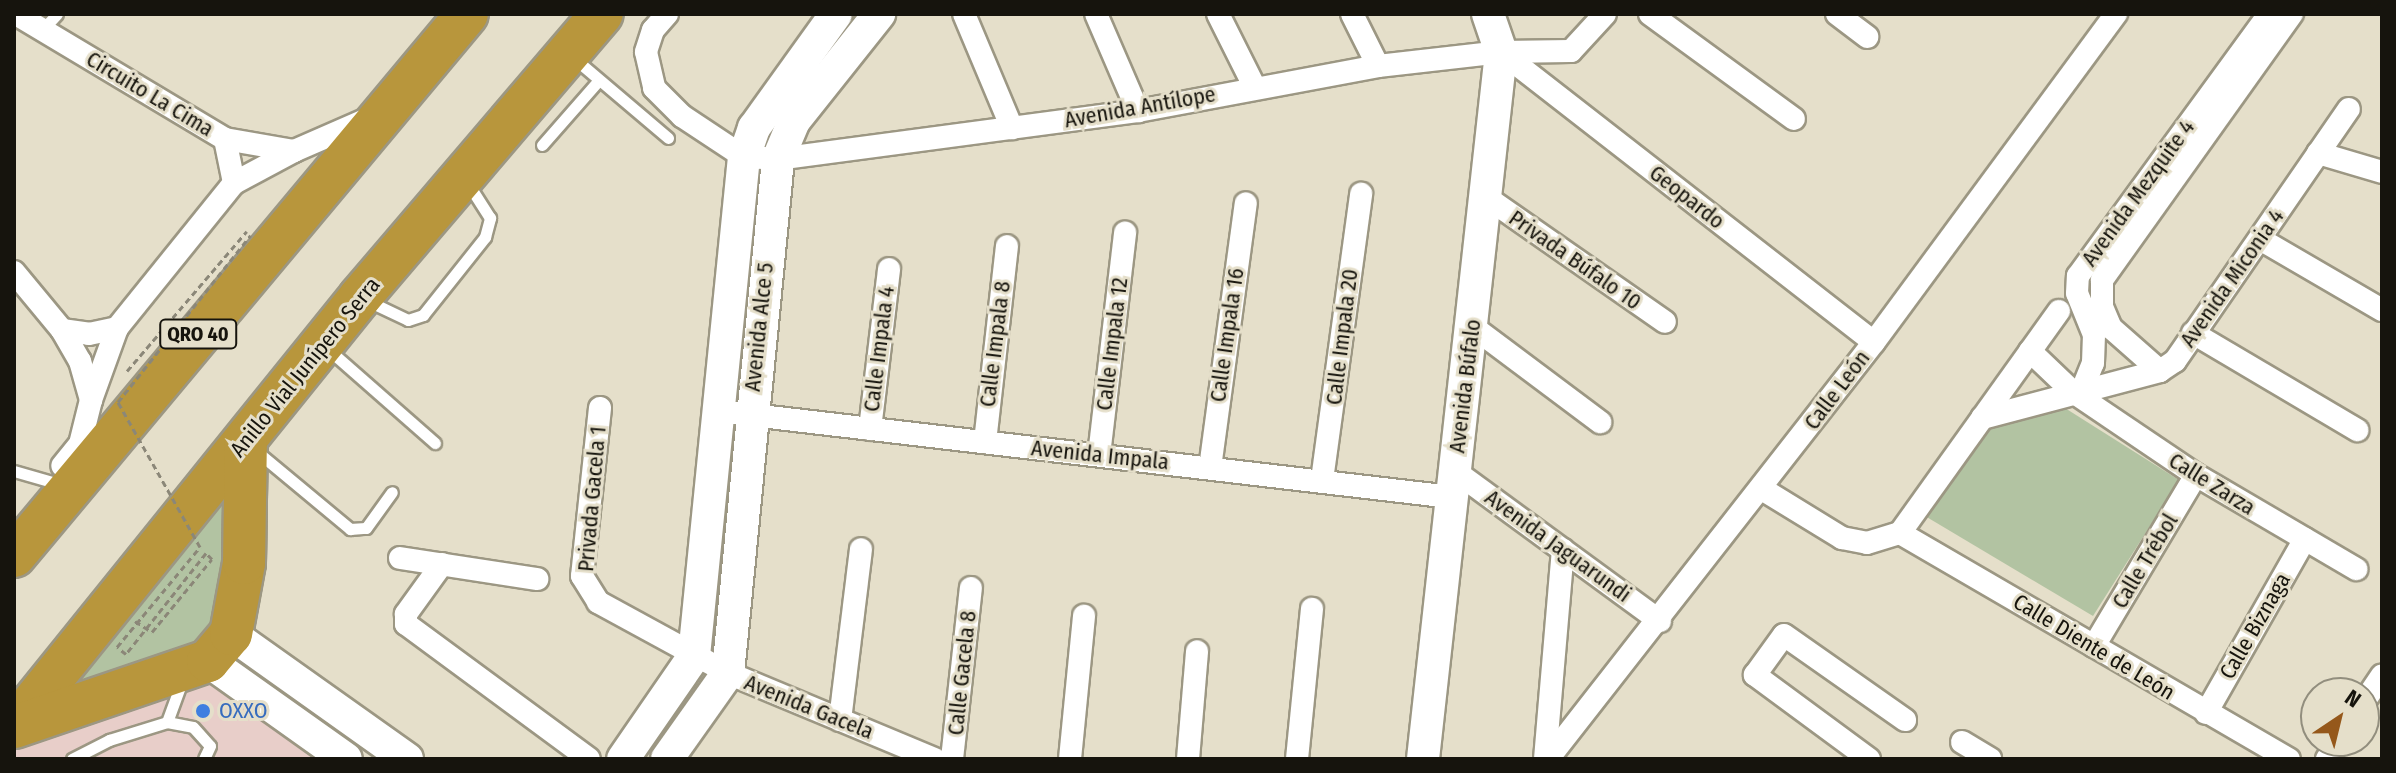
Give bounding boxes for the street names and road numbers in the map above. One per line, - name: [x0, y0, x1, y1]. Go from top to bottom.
- street label: Circuito La Cima: [82, 46, 218, 142]
- street label: Avenida Antílope: [1062, 81, 1218, 133]
- street label: Avenida Mezquite 4: [2076, 115, 2200, 271]
- street label: Geopardo: [1644, 160, 1730, 234]
- street label: Avenida Miconia 4: [2175, 204, 2289, 352]
- street label: Privada Búfalo 10: [1504, 205, 1646, 315]
- street label: Avenida Alce 5: [739, 261, 779, 393]
- street label: Calle Impala 16: [1205, 266, 1249, 404]
- street label: Calle Impala 20: [1321, 268, 1363, 406]
- street label: Anillo Vial Junípero Serra: [224, 272, 386, 462]
- street label: Calle Impala 12: [1091, 276, 1133, 412]
- street label: Calle Impala 8: [974, 280, 1016, 408]
- street label: Calle Impala 4: [858, 285, 900, 413]
- road number: QRO 40: [158, 318, 238, 350]
- street label: Avenida Búfalo: [1444, 318, 1486, 454]
- street label: Calle León: [1799, 345, 1875, 435]
- street label: Privada Gacela 1: [572, 425, 612, 573]
- street label: Avenida Impala: [1030, 435, 1170, 475]
- street label: Calle Zarza: [2164, 447, 2260, 521]
- street label: Avenida Jaguarundi: [1480, 484, 1636, 608]
- street label: Calle Trébol: [2106, 509, 2184, 613]
- street label: Calle Biznaga: [2214, 568, 2296, 684]
- street label: Calle Diente de León: [2008, 588, 2180, 706]
- street label: Calle Gacela 8: [942, 609, 982, 737]
- street label: Avenida Gacela: [741, 669, 877, 745]

